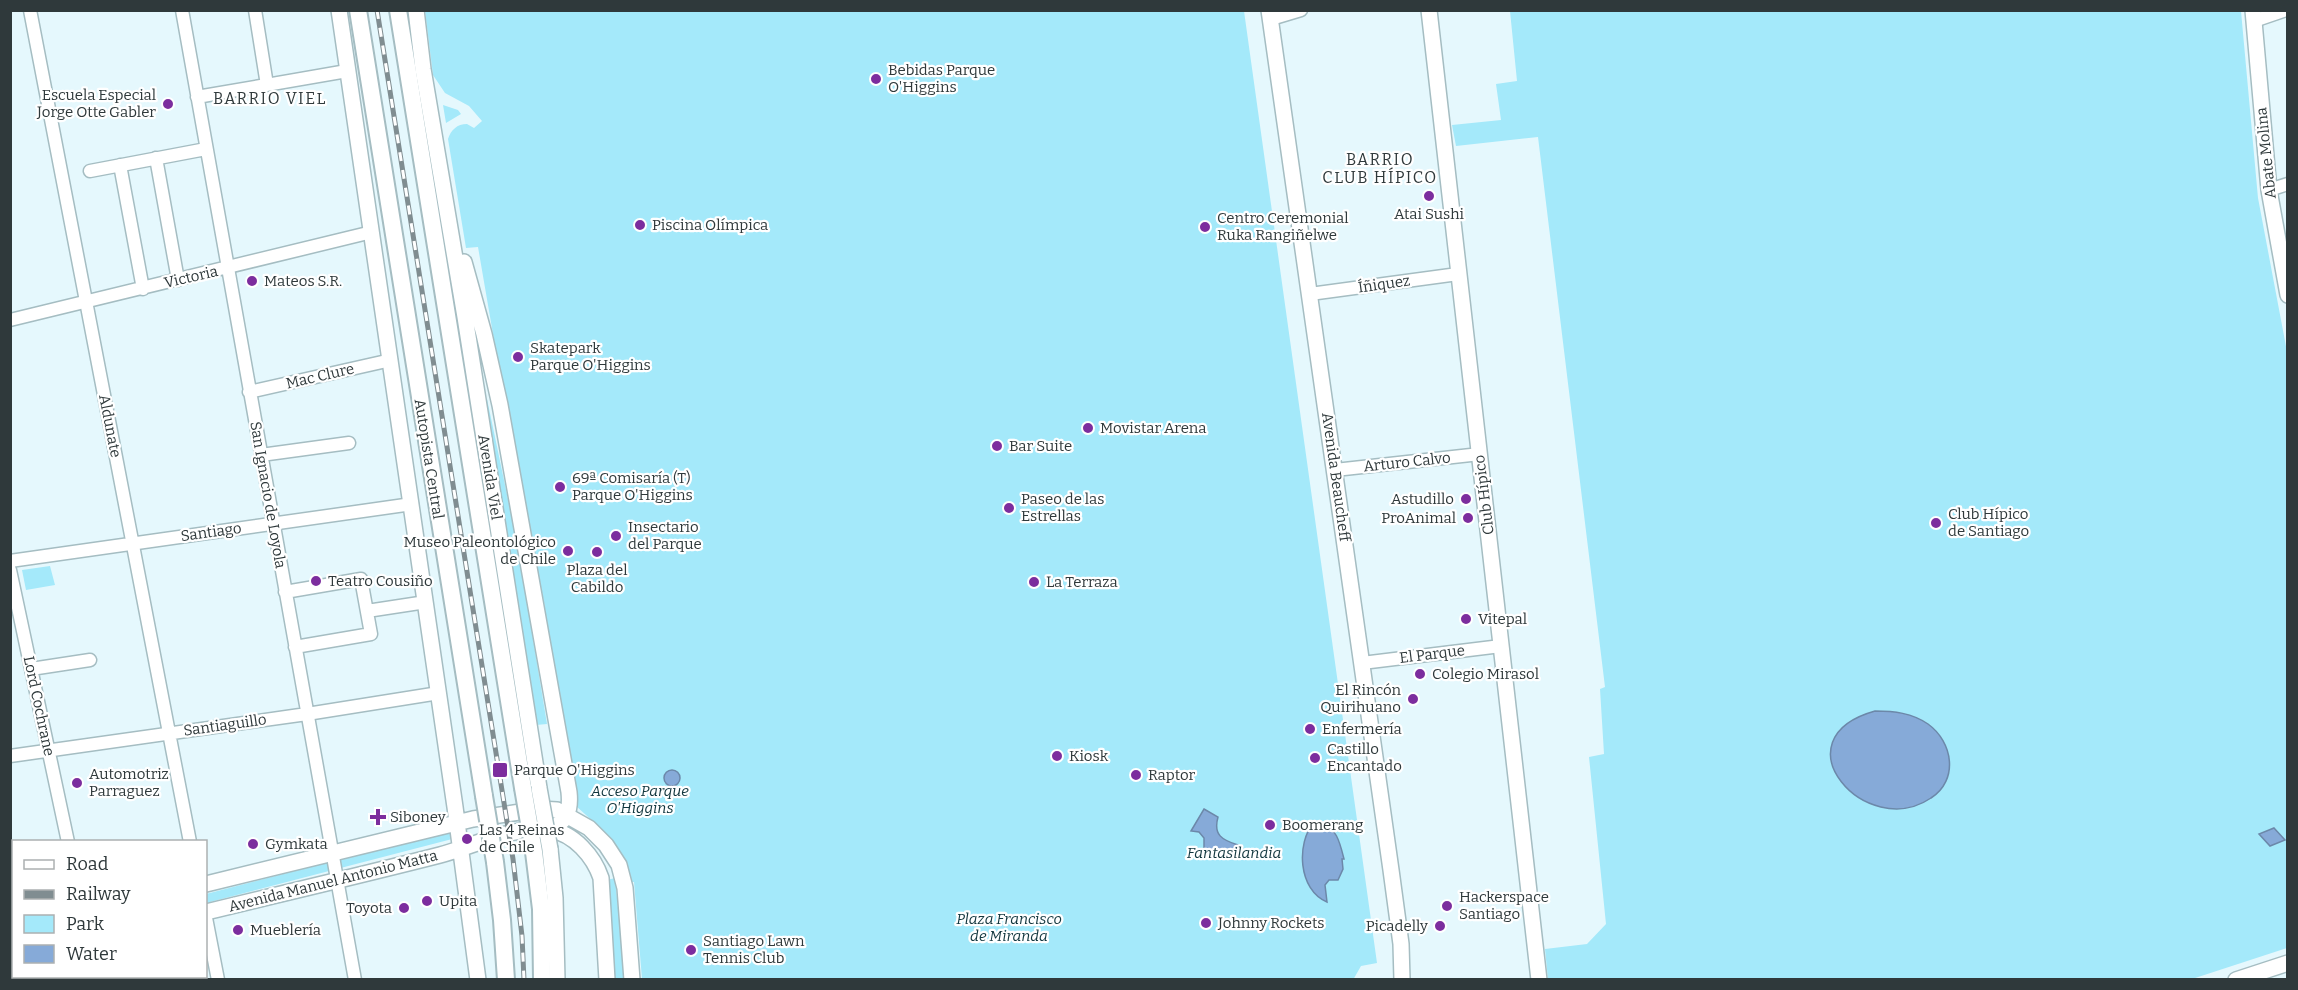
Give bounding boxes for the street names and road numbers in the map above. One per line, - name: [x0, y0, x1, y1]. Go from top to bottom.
- street label: Abate Molina: [2252, 106, 2280, 200]
- street label: Victoria: [162, 262, 220, 292]
- street label: Íñiquez: [1357, 271, 1411, 297]
- street label: Mac Clure: [284, 359, 356, 393]
- street label: Aldunate: [95, 393, 125, 459]
- street label: Autopista Central: [411, 398, 447, 520]
- street label: Avenida Beaucheff: [1318, 411, 1354, 544]
- street label: San Ignacio de Loyola: [246, 420, 290, 570]
- street label: Avenida Viel: [474, 433, 506, 521]
- street label: Arturo Calvo: [1363, 448, 1451, 476]
- street label: Club Hípico: [1470, 454, 1498, 536]
- street label: Santiago: [180, 519, 242, 545]
- street label: El Parque: [1398, 641, 1466, 667]
- street label: Lord Cochrane: [20, 654, 58, 758]
- street label: Santiaguillo: [182, 710, 268, 740]
- street label: Avenida Manuel Antonio Matta: [227, 846, 439, 916]

